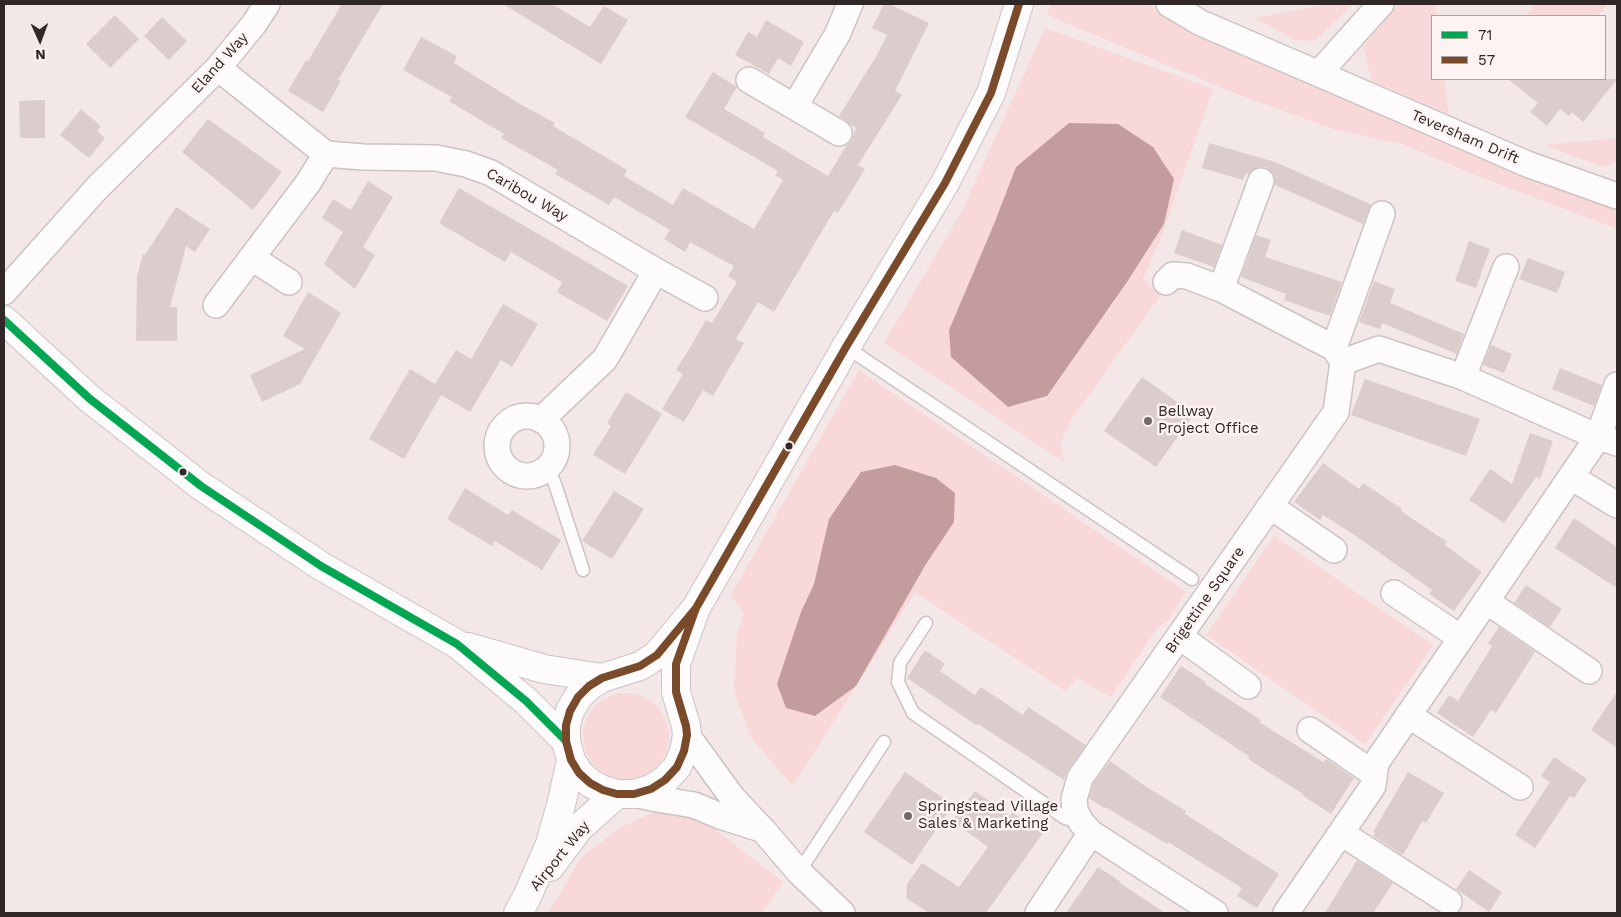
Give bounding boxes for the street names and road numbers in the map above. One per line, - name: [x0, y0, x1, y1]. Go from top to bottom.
- street label: Eland Way: [188, 29, 252, 97]
- street label: Teversham Drift: [1408, 106, 1522, 168]
- street label: Caribou Way: [483, 164, 571, 226]
- street label: Brigettine Square: [1161, 543, 1249, 657]
- street label: Airport Way: [526, 817, 594, 895]

